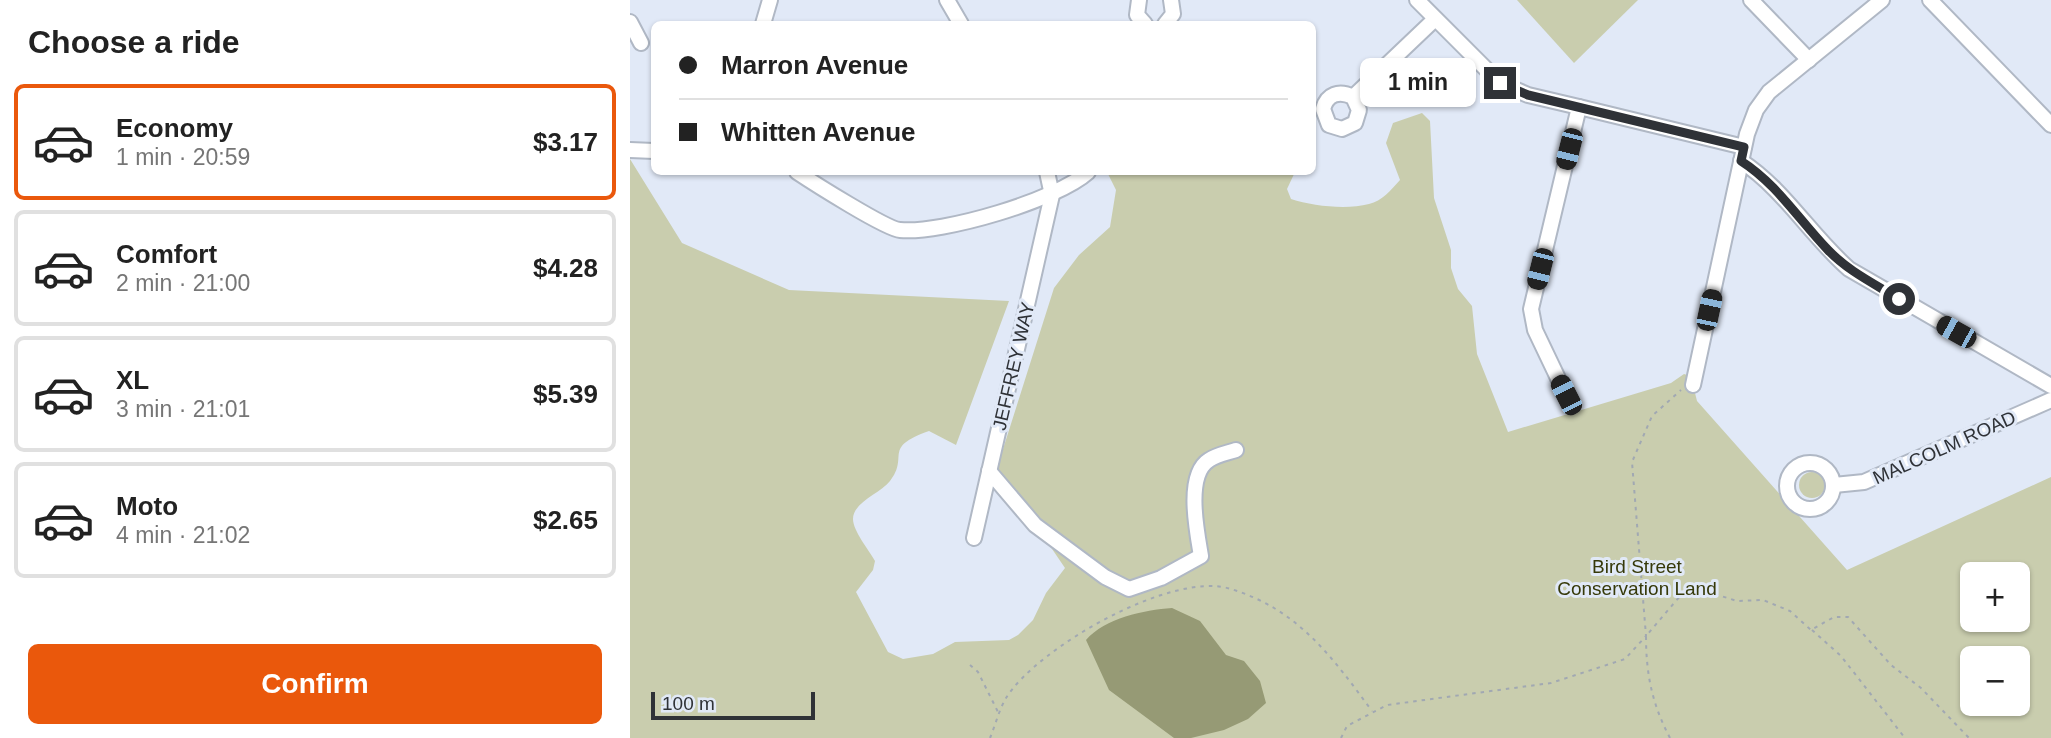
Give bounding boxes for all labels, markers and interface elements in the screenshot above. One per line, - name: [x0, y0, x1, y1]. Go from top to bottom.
- text: Choose a ride: [28, 24, 240, 60]
- text: Marron Avenue: [721, 50, 908, 80]
- callout: 1 min: [1360, 58, 1476, 108]
- route end: [1484, 67, 1516, 99]
- text: 1 min: [1388, 69, 1448, 95]
- icon: car: [32, 111, 95, 174]
- text: Economy: [116, 113, 233, 143]
- text: Whitten Avenue: [721, 117, 916, 147]
- car: [1554, 126, 1585, 172]
- text: $3.17: [533, 127, 598, 157]
- text: 1 min · 20:59: [116, 144, 250, 170]
- icon: car: [32, 237, 95, 300]
- text: Comfort: [116, 239, 217, 269]
- car: [1525, 246, 1556, 292]
- text: $4.28: [533, 253, 598, 283]
- text: 2 min · 21:00: [116, 270, 250, 296]
- route start: [1883, 283, 1915, 315]
- car: [1695, 287, 1724, 333]
- street label: JEFFREY WAY: [989, 300, 1038, 432]
- car: [1933, 313, 1980, 351]
- icon: car: [32, 363, 95, 426]
- text: XL: [116, 365, 149, 395]
- car: [1548, 372, 1585, 418]
- text: $5.39: [533, 379, 598, 409]
- text: 3 min · 21:01: [116, 396, 250, 422]
- street label: MALCOLM ROAD: [1870, 407, 2019, 488]
- icon: car: [32, 489, 95, 552]
- text: Moto: [116, 491, 178, 521]
- text: $2.65: [533, 505, 598, 535]
- text: 4 min · 21:02: [116, 522, 250, 548]
- park label: Bird Street Conservation Land: [1557, 556, 1717, 599]
- map controls: [1960, 562, 2030, 716]
- button: +: [1960, 562, 2030, 632]
- button: Confirm: [28, 644, 602, 724]
- button: −: [1960, 646, 2030, 716]
- scale bar: [651, 689, 816, 721]
- text: 100 m: [662, 693, 715, 714]

